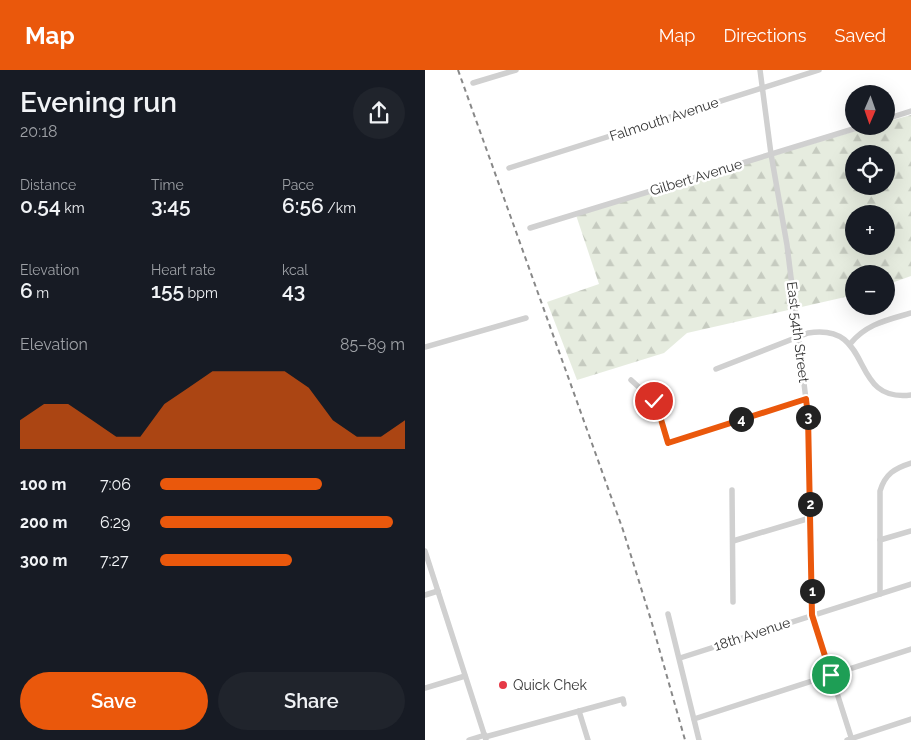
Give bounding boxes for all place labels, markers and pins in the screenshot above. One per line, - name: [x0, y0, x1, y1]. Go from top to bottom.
- pin: [633, 380, 675, 422]
- pin: 3: [795, 404, 821, 430]
- pin: 4: [729, 406, 753, 432]
- pin: 2: [797, 492, 823, 516]
- pin: 1: [799, 578, 825, 604]
- pin: [810, 654, 852, 696]
- place label: Quick Chek: [513, 677, 588, 693]
- marker: Quick Chek: [497, 679, 509, 691]

